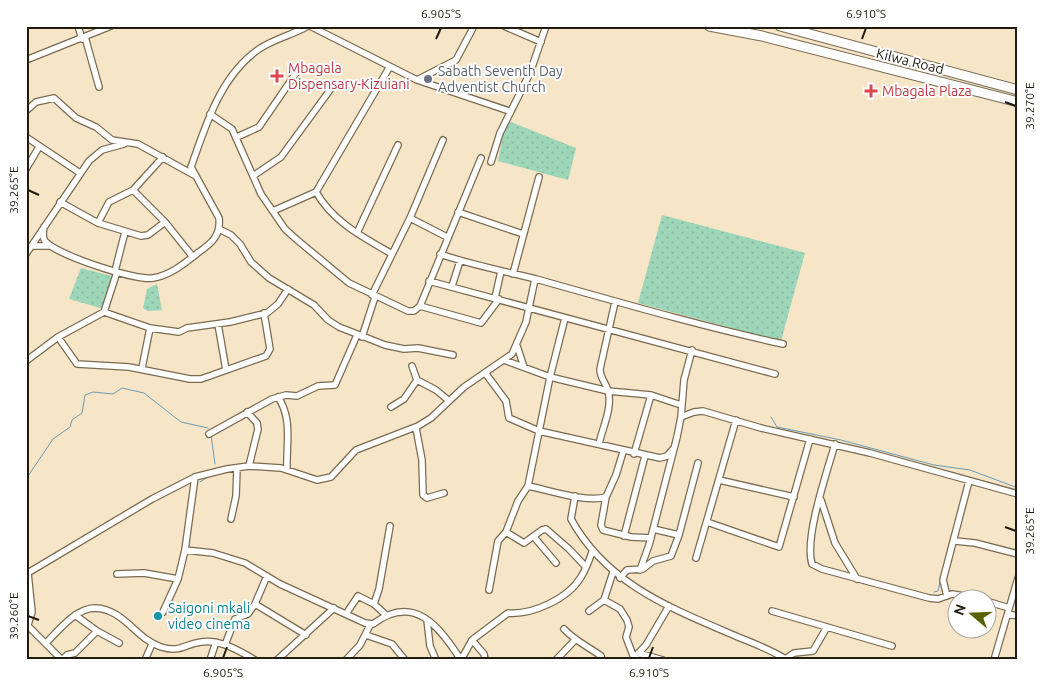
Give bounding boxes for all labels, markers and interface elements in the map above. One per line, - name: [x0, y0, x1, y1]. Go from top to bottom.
- text: 6.905°S: [421, 7, 461, 20]
- text: 6.910°S: [846, 7, 886, 20]
- street label: Kilwa Road: [874, 45, 946, 77]
- place label: Mbagala Dispensary-Kizuiani: [288, 60, 410, 92]
- place label: Sabath Seventh Day Adventist Church: [438, 63, 563, 95]
- marker: Mbagala Dispensary-Kizuiani: [270, 69, 284, 83]
- marker: Sabath Seventh Day Adventist Church: [422, 73, 434, 85]
- text: 39.270°E: [1023, 82, 1036, 130]
- place label: Mbagala Plaza: [882, 83, 972, 99]
- marker: Mbagala Plaza: [864, 84, 878, 98]
- text: 39.265°E: [7, 166, 20, 214]
- text: 39.265°E: [1023, 507, 1036, 555]
- north arrow: [946, 588, 996, 638]
- text: 39.260°E: [7, 592, 20, 640]
- place label: Saigoni mkali video cinema: [168, 600, 250, 632]
- text: N: [950, 602, 969, 617]
- marker: Saigoni mkali video cinema: [152, 610, 164, 622]
- text: 6.905°S: [203, 666, 243, 679]
- text: 6.910°S: [629, 666, 669, 679]

